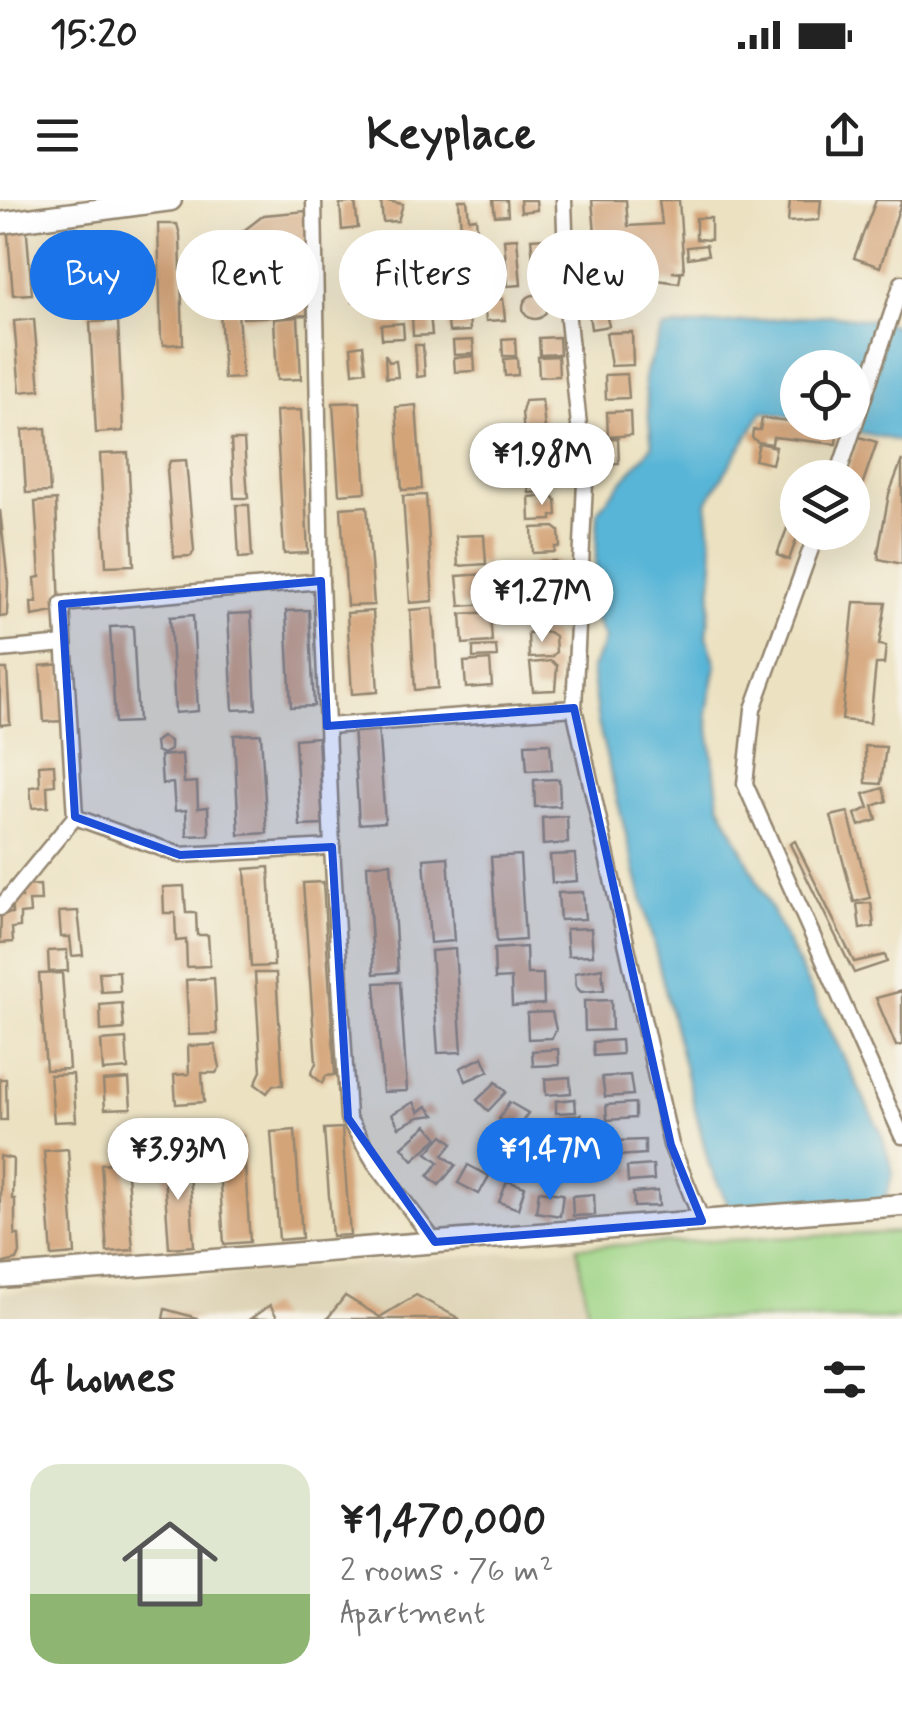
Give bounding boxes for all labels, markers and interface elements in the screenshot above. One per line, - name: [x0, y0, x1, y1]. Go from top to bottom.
- text: 15:20: [50, 11, 138, 60]
- text: Keyplace: [367, 106, 535, 165]
- icon: menu: [30, 108, 85, 163]
- icon: share: [817, 108, 872, 163]
- chip: Buy: [30, 230, 156, 320]
- chip: Rent: [176, 230, 319, 320]
- chip: Filters: [339, 230, 507, 320]
- chip: New: [527, 230, 659, 320]
- map controls: [780, 350, 870, 550]
- button: locate: [780, 350, 870, 440]
- pin: ¥1.98M: [461, 423, 623, 508]
- text: ¥1.98M: [492, 434, 592, 476]
- button: layers: [780, 460, 870, 550]
- pin: ¥1.27M: [461, 560, 623, 645]
- text: ¥1.27M: [492, 571, 592, 613]
- pin: ¥3.93M: [97, 1118, 259, 1203]
- pin: ¥1.47M: [469, 1118, 631, 1203]
- text: ¥3.93M: [130, 1129, 226, 1171]
- text: ¥1.47M: [499, 1129, 601, 1171]
- text: 4 homes: [30, 1352, 176, 1407]
- icon: filters: [817, 1352, 872, 1407]
- text: ¥1,470,000: [340, 1495, 546, 1550]
- icon: home: [110, 1504, 230, 1624]
- text: 2 rooms · 76 m²: [340, 1550, 553, 1592]
- text: Apartment: [340, 1592, 485, 1634]

